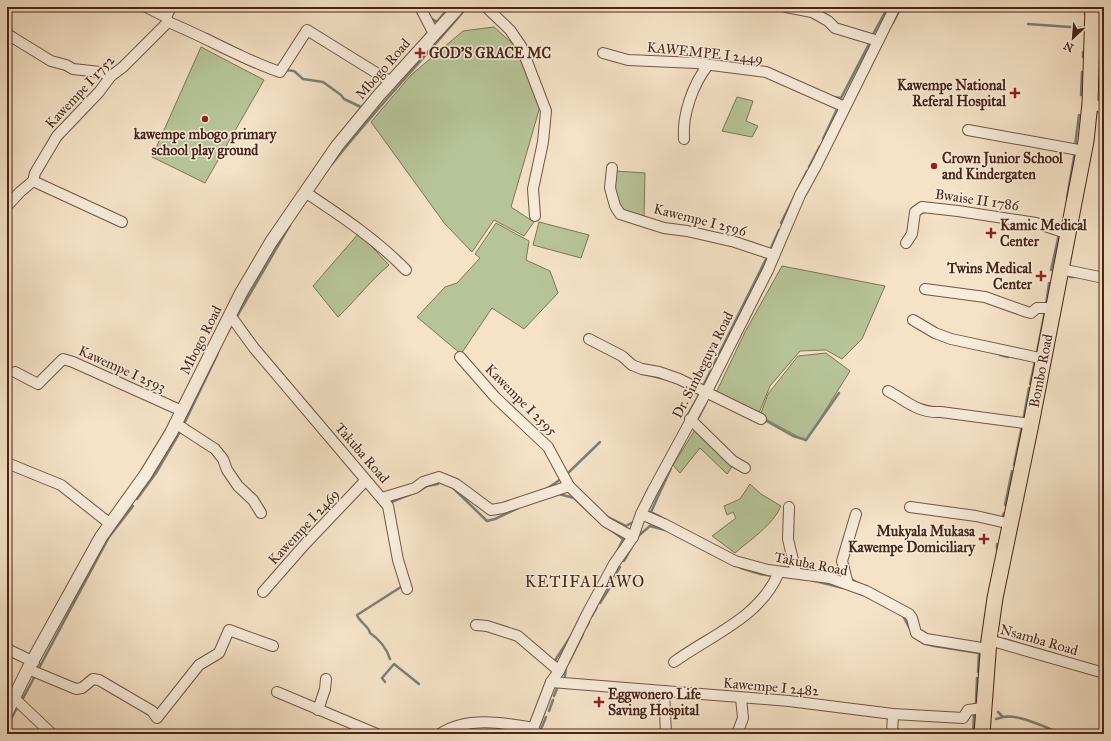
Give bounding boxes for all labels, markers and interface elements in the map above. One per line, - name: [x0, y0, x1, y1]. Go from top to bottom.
- north arrow: [1053, 18, 1093, 58]
- street label: Mbogo Road: [352, 35, 414, 103]
- street label: KAWEMPE I 2449: [646, 38, 764, 68]
- text: N: [1061, 38, 1076, 54]
- place label: GOD'S GRACE MC: [429, 45, 551, 62]
- marker: GOD'S GRACE MC: [414, 47, 426, 59]
- street label: Kawempe I 1752: [42, 52, 118, 132]
- place label: Kawempe National Referal Hospital: [897, 77, 1007, 111]
- marker: Kawempe National Referal Hospital: [1009, 87, 1021, 99]
- marker: kawempe mbogo primary school play ground: [200, 114, 210, 124]
- place label: kawempe mbogo primary school play ground: [134, 126, 278, 160]
- place label: Crown Junior School and Kindergaten: [942, 150, 1064, 184]
- marker: Crown Junior School and Kindergaten: [929, 161, 939, 171]
- street label: Bwaise II 1786: [934, 186, 1021, 214]
- street label: Kawempe I 2596: [652, 200, 749, 240]
- place label: Kamic Medical Center: [1000, 217, 1088, 250]
- marker: Kamic Medical Center: [985, 227, 997, 239]
- place label: Twins Medical Center: [946, 260, 1033, 293]
- marker: Twins Medical Center: [1035, 270, 1047, 282]
- street label: Mbogo Road: [176, 303, 226, 377]
- street label: Dr. Simbeguya Road: [669, 309, 737, 421]
- street label: Bombo Road: [1026, 333, 1056, 409]
- street label: Kawempe I 2593: [76, 342, 168, 396]
- street label: Kawempe I 2595: [482, 361, 561, 440]
- street label: Takuba Road: [331, 419, 393, 487]
- street label: Kawempe I 2469: [265, 486, 343, 568]
- place label: Mukyala Mukasa Kawempe Domiciliary: [848, 523, 976, 557]
- marker: Mukyala Mukasa Kawempe Domiciliary: [978, 533, 990, 545]
- street label: Takuba Road: [773, 549, 849, 579]
- district label: KETIFALAWO: [525, 572, 645, 591]
- street label: Nsamba Road: [998, 621, 1080, 659]
- street label: Kawempe I 2482: [722, 674, 820, 700]
- place label: Eggwonero Life Saving Hospital: [608, 686, 701, 720]
- marker: Eggwonero Life Saving Hospital: [593, 696, 605, 708]

